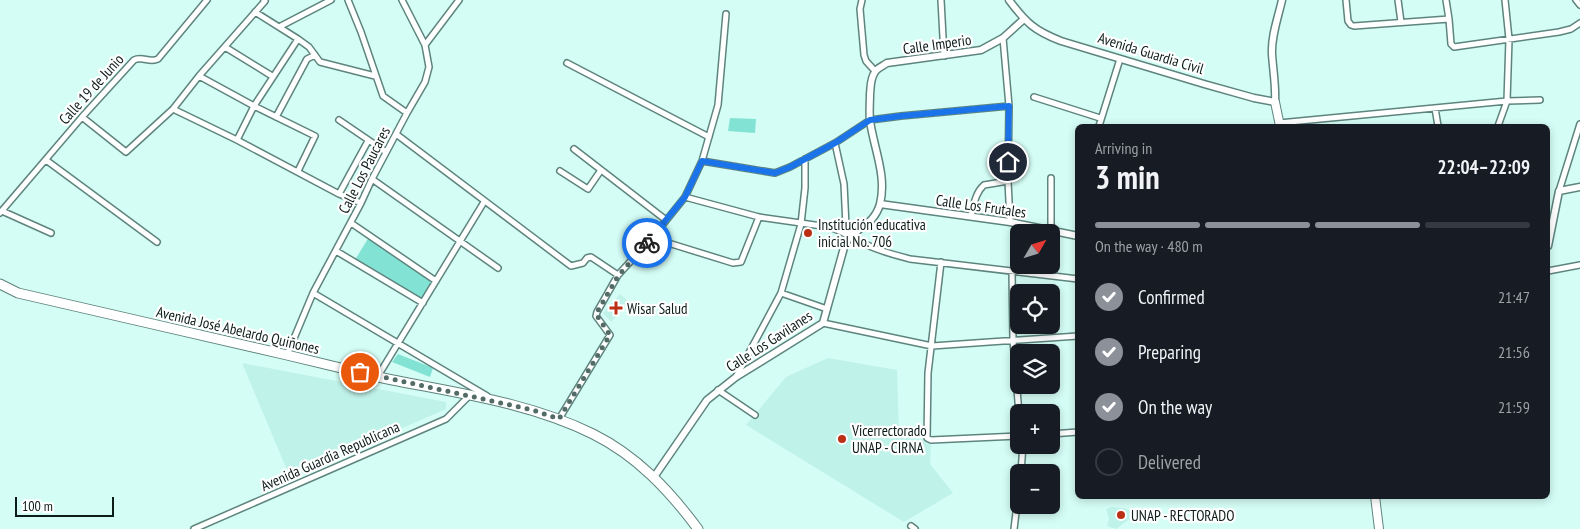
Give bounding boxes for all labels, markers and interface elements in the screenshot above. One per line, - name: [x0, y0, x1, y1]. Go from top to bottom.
- street label: Avenida Guardia Civil: [1096, 28, 1207, 78]
- street label: Calle Imperio: [902, 30, 972, 58]
- street label: Calle 19 de Junio: [54, 50, 128, 128]
- street label: Calle Los Paucares: [334, 123, 394, 217]
- text: Arriving in: [1095, 138, 1152, 158]
- pin: [987, 141, 1029, 183]
- icon: home: [994, 148, 1022, 176]
- text: 22:04–22:09: [1437, 155, 1530, 179]
- text: 3 min: [1095, 156, 1160, 198]
- street label: Calle Los Frutales: [935, 190, 1027, 222]
- place label: Institución educativa inicial No. 706: [818, 215, 926, 251]
- courier: [622, 218, 672, 268]
- north arrow: [1010, 224, 1060, 274]
- map controls: [1010, 224, 1060, 514]
- marker: Institución educativa inicial No. 706: [802, 227, 814, 239]
- icon: bike: [633, 229, 661, 257]
- text: On the way · 480 m: [1095, 236, 1203, 256]
- icon: check: [1095, 283, 1123, 311]
- button: locate: [1010, 284, 1060, 334]
- text: Confirmed: [1138, 285, 1205, 309]
- text: 21:47: [1498, 287, 1530, 307]
- place label: Wisar Salud: [627, 299, 688, 318]
- marker: Wisar Salud: [609, 301, 623, 315]
- street label: Avenida José Abelardo Quiñones: [155, 302, 321, 358]
- street label: Calle Los Gavilanes: [722, 306, 816, 376]
- icon: check: [1095, 338, 1123, 366]
- text: Preparing: [1138, 340, 1201, 364]
- text: 21:56: [1498, 342, 1530, 362]
- button: layers: [1010, 344, 1060, 394]
- pin: [339, 351, 381, 393]
- icon: bag: [346, 358, 374, 386]
- icon: check: [1095, 393, 1123, 421]
- text: On the way: [1138, 395, 1212, 419]
- text: 21:59: [1498, 397, 1530, 417]
- button: +: [1010, 404, 1060, 454]
- street label: Avenida Guardia Republicana: [258, 417, 402, 495]
- place label: Vicerrectorado UNAP - CIRNA: [851, 421, 927, 457]
- marker: Vicerrectorado UNAP - CIRNA: [836, 433, 848, 445]
- text: Delivered: [1138, 450, 1201, 474]
- button: −: [1010, 464, 1060, 514]
- scale bar: [15, 494, 114, 517]
- text: 100 m: [22, 497, 53, 515]
- place label: UNAP - RECTORADO: [1131, 506, 1234, 525]
- marker: UNAP - RECTORADO: [1115, 509, 1127, 521]

